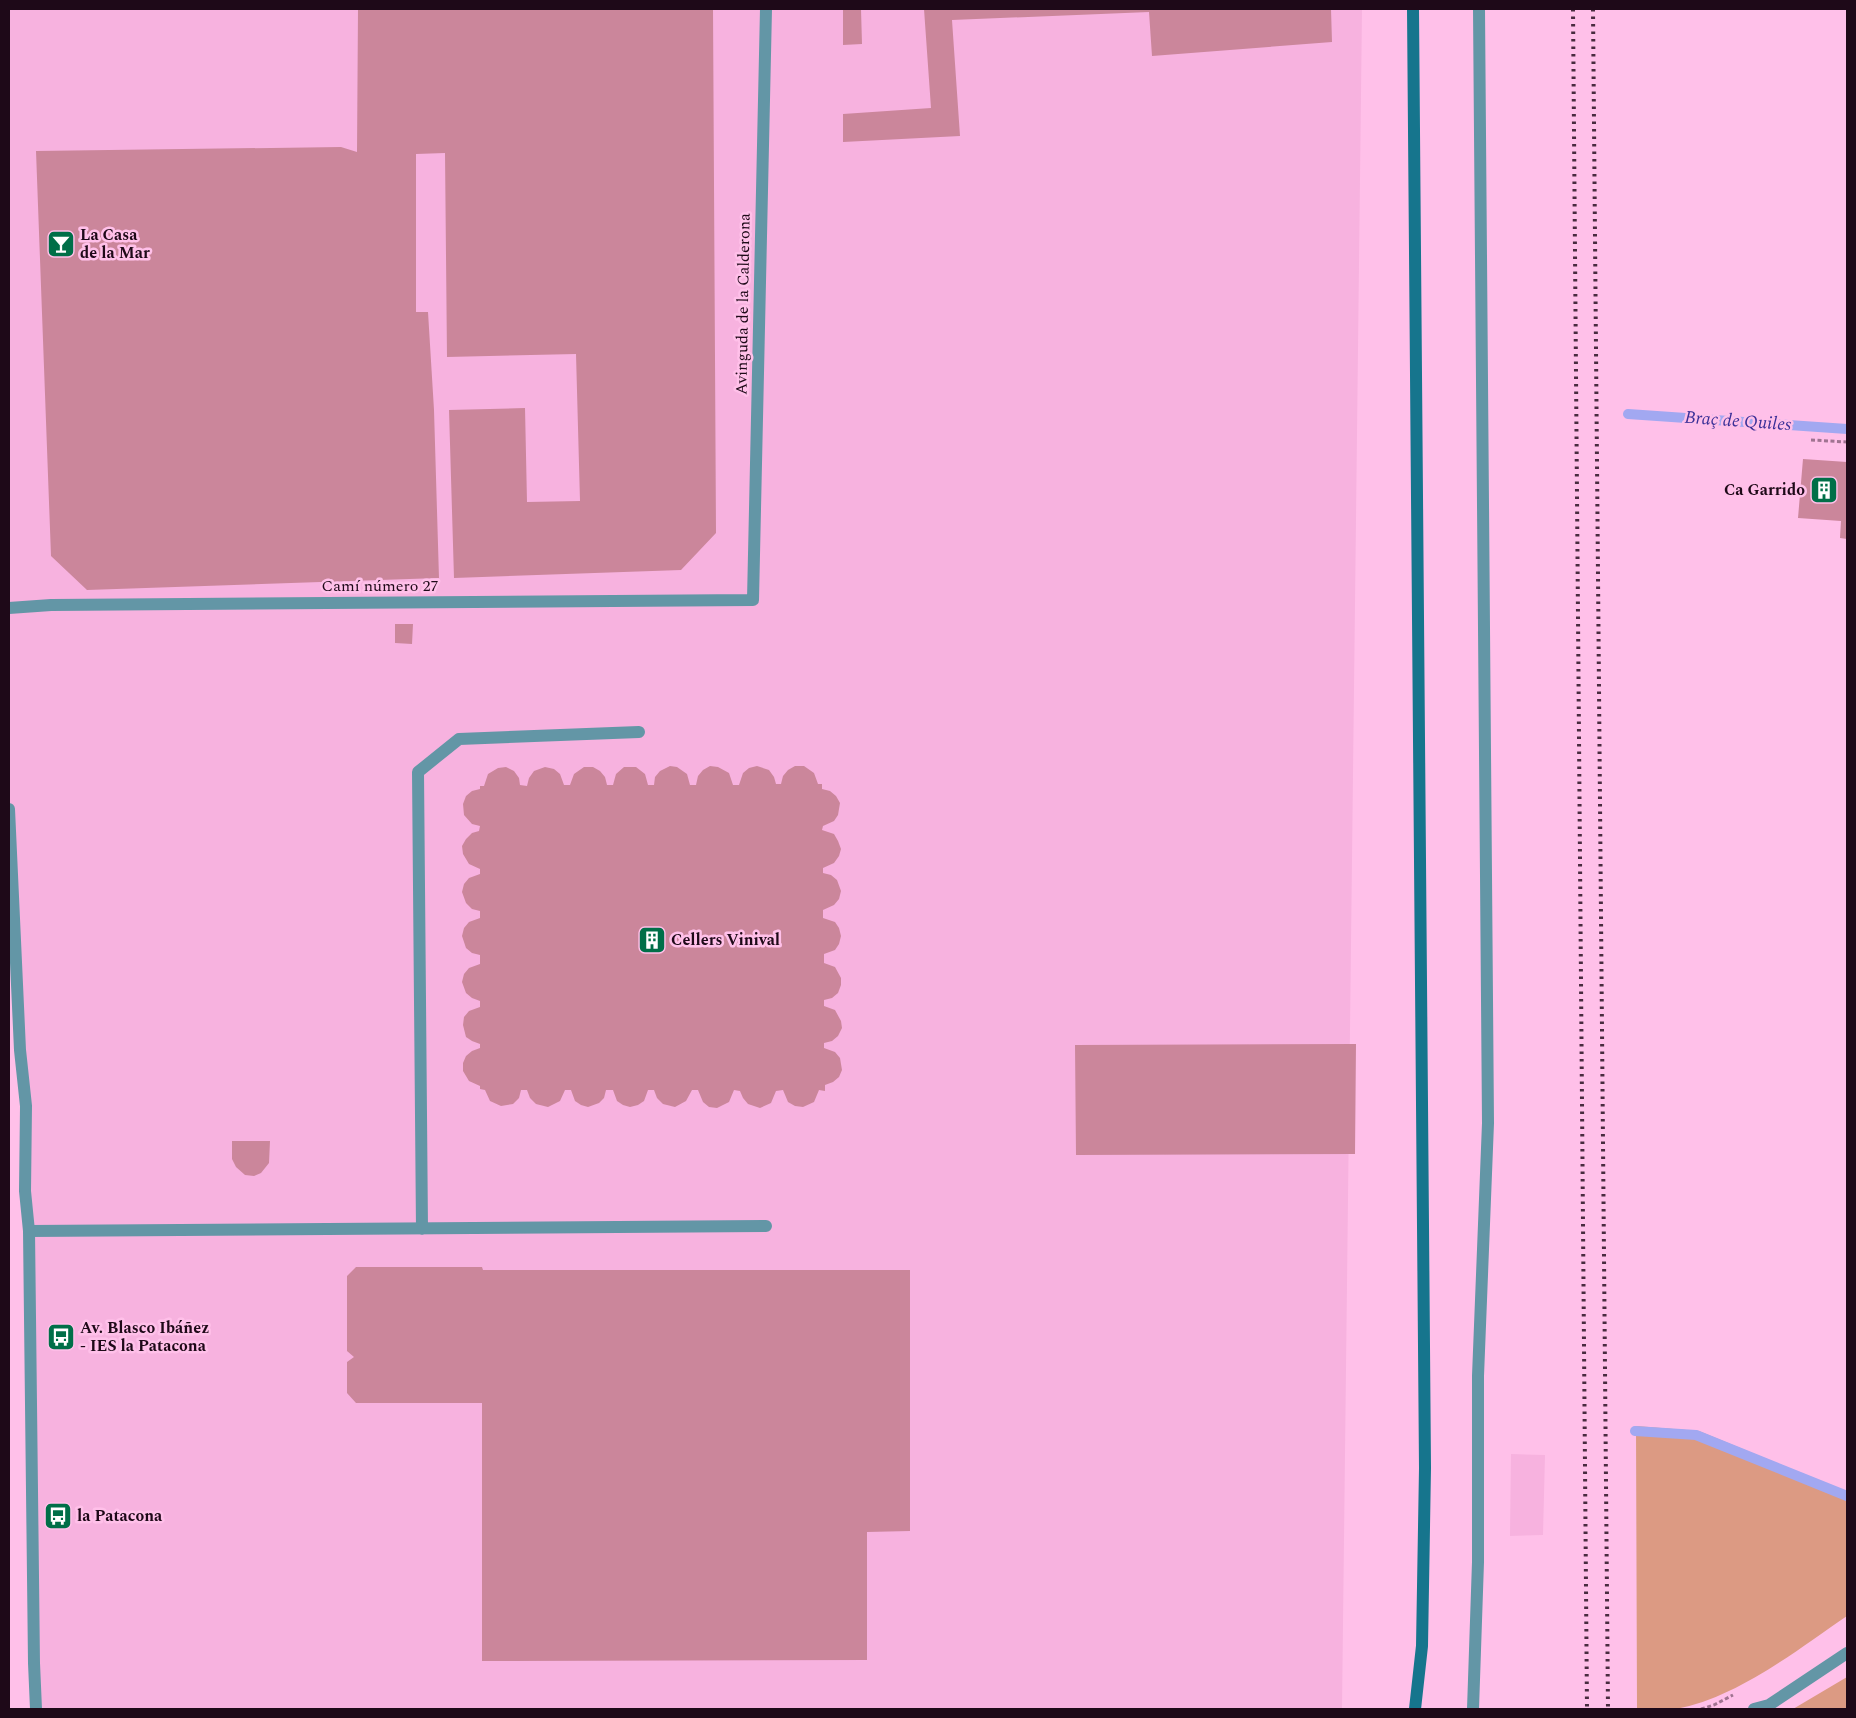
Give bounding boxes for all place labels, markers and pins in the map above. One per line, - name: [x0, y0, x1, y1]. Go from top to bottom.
- place label: La Casa de la Mar: [80, 223, 150, 265]
- bar icon: La Casa de la Mar: [46, 229, 76, 259]
- building icon: Ca Garrido: [1809, 475, 1839, 505]
- place label: Ca Garrido: [1724, 478, 1805, 502]
- building icon: Cellers Vinival: [637, 925, 667, 955]
- place label: Cellers Vinival: [671, 928, 780, 952]
- place label: Av. Blasco Ibáñez - IES la Patacona: [80, 1316, 209, 1358]
- bus stop icon: Av. Blasco Ibáñez - IES la Patacona: [46, 1322, 76, 1352]
- bus stop icon: la Patacona: [43, 1501, 73, 1531]
- place label: la Patacona: [77, 1504, 163, 1528]

